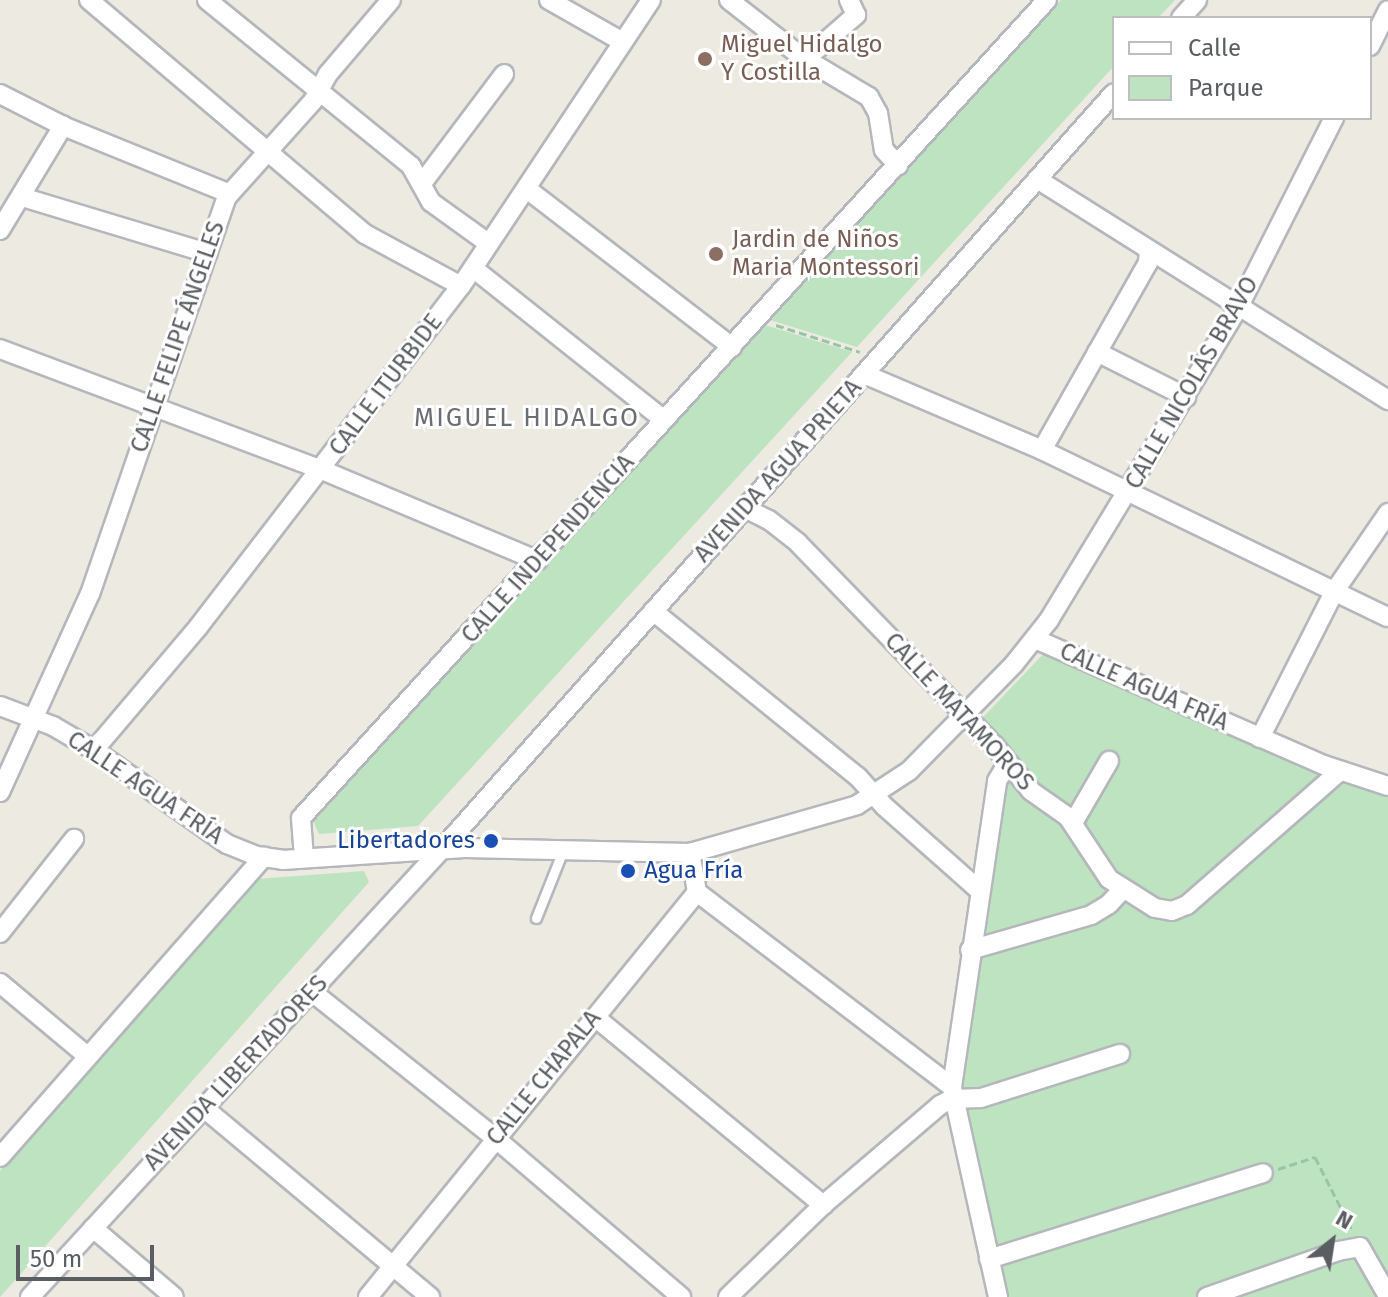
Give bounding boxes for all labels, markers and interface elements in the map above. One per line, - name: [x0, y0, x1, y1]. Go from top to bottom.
- legend: [1112, 16, 1372, 120]
- place label: Miguel Hidalgo Y Costilla: [721, 31, 883, 87]
- text: Calle: [1188, 34, 1241, 62]
- marker: Miguel Hidalgo Y Costilla: [696, 50, 714, 68]
- text: Parque: [1188, 74, 1264, 102]
- street label: CALLE FELIPE ÁNGELES: [125, 217, 231, 457]
- place label: Jardin de Niños Maria Montessori: [732, 226, 920, 282]
- marker: Jardin de Niños Maria Montessori: [707, 245, 725, 263]
- street label: CALLE NICOLÁS BRAVO: [1119, 272, 1265, 494]
- street label: CALLE ITURBIDE: [323, 308, 449, 462]
- street label: AVENIDA AGUA PRIETA: [688, 374, 868, 568]
- district label: MIGUEL HIDALGO: [414, 402, 640, 434]
- street label: CALLE INDEPENDENCIA: [456, 449, 640, 649]
- street label: CALLE MATAMOROS: [878, 627, 1040, 797]
- street label: CALLE AGUA FRÍA: [1055, 637, 1233, 737]
- street label: CALLE AGUA FRÍA: [62, 725, 228, 851]
- place label: Libertadores: [337, 827, 475, 855]
- marker: Libertadores: [482, 832, 500, 850]
- place label: Agua Fría: [644, 857, 743, 885]
- marker: Agua Fría: [619, 862, 637, 880]
- street label: AVENIDA LIBERTADORES: [138, 970, 334, 1176]
- street label: CALLE CHAPALA: [481, 1005, 607, 1151]
- north arrow: [1292, 1201, 1372, 1281]
- text: N: [1331, 1204, 1357, 1235]
- scale bar: [20, 1229, 158, 1279]
- text: 50 m: [30, 1245, 82, 1273]

